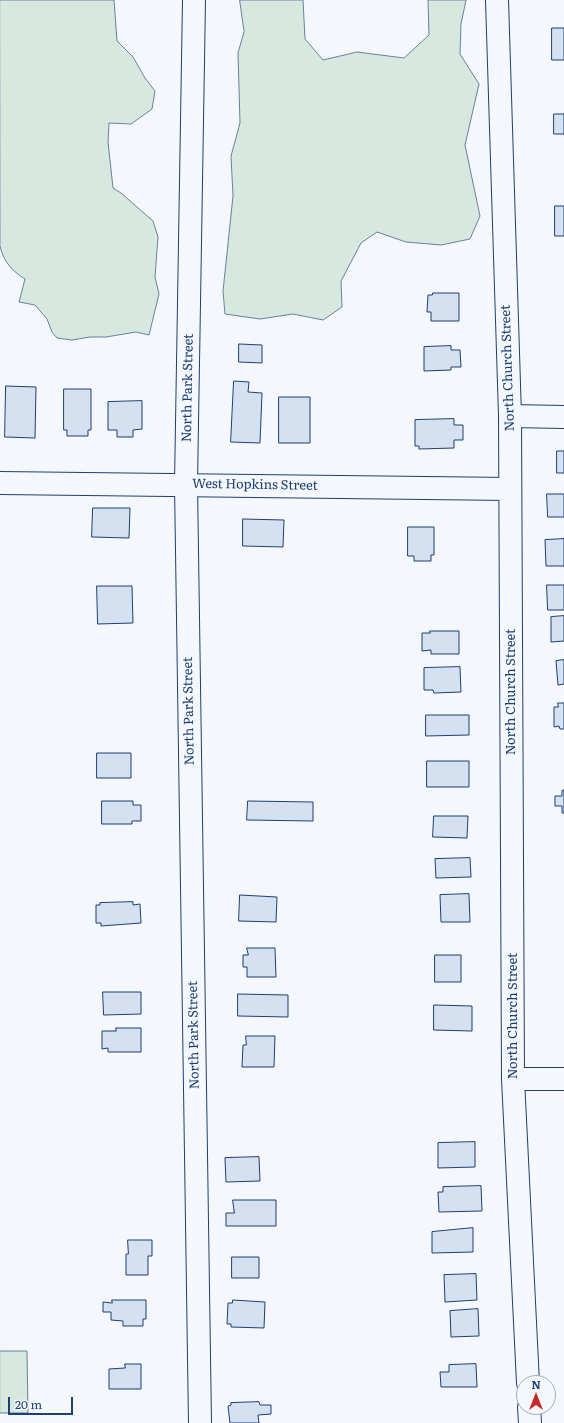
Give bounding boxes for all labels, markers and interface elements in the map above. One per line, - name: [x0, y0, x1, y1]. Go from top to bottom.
- street label: North Church Street: [498, 304, 518, 432]
- street label: North Park Street: [179, 334, 197, 442]
- street label: West Hopkins Street: [192, 476, 318, 494]
- street label: North Church Street: [503, 629, 519, 755]
- street label: North Park Street: [180, 657, 198, 765]
- street label: North Church Street: [505, 953, 521, 1079]
- street label: North Park Street: [185, 981, 203, 1089]
- north arrow: [516, 1375, 556, 1415]
- text: N: [531, 1376, 541, 1392]
- scale bar: [10, 1389, 75, 1415]
- text: 20 m: [15, 1395, 42, 1413]

